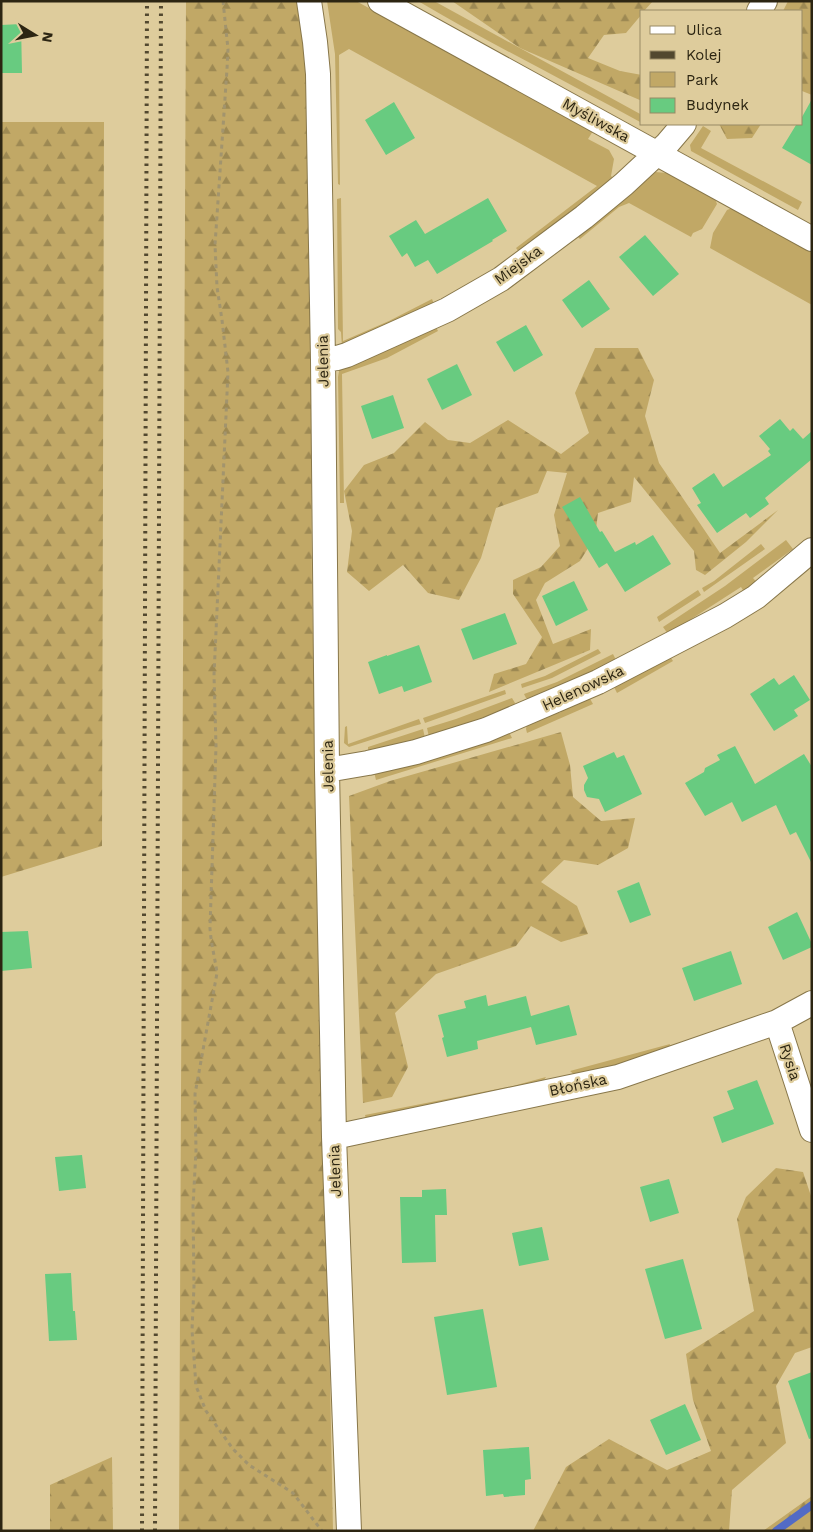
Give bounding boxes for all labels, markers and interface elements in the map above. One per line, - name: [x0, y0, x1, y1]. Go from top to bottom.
- north arrow: [10, 10, 60, 60]
- legend: [640, 10, 803, 125]
- text: Ulica: [686, 21, 723, 39]
- text: N: [39, 31, 57, 44]
- text: Kolej: [686, 46, 721, 64]
- text: Park: [686, 71, 719, 89]
- street label: Myśliwska: [559, 94, 633, 146]
- text: Budynek: [686, 96, 749, 114]
- street label: Miejska: [491, 241, 546, 288]
- street label: Jelenia: [314, 334, 332, 387]
- street label: Helenowska: [539, 661, 627, 715]
- street label: Jelenia: [319, 739, 337, 792]
- street label: Rysia: [776, 1041, 804, 1083]
- street label: Błońska: [548, 1070, 609, 1100]
- street label: Jelenia: [325, 1144, 345, 1197]

